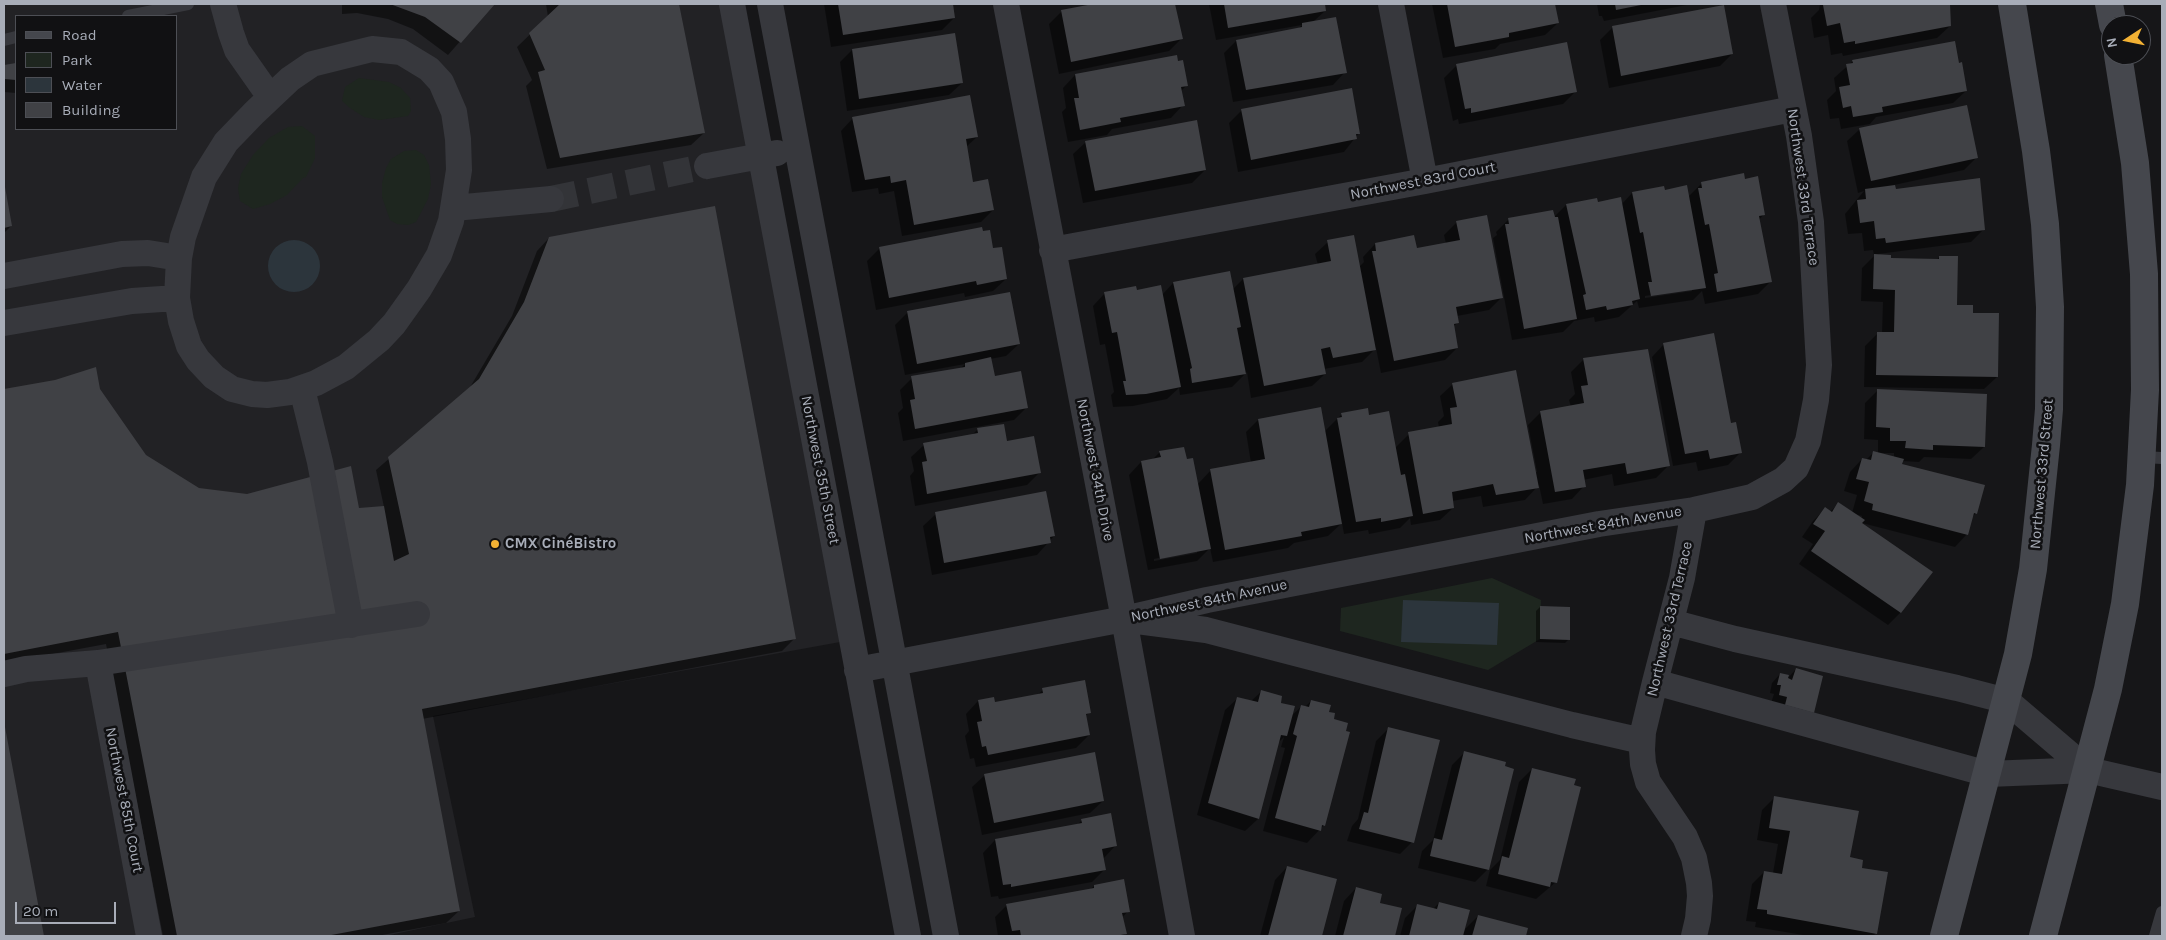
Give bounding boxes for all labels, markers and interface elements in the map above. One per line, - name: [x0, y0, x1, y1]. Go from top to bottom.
- legend: [15, 15, 178, 130]
- north arrow: [2101, 15, 2151, 65]
- text: Road: [62, 26, 97, 44]
- text: N: [2102, 36, 2121, 49]
- text: Park: [62, 51, 92, 69]
- text: Water: [62, 76, 102, 94]
- text: Building: [62, 101, 120, 119]
- street label: Northwest 33rd Terrace: [1783, 107, 1823, 267]
- street label: Northwest 83rd Court: [1349, 158, 1497, 204]
- street label: Northwest 35th Street: [797, 394, 843, 546]
- street label: Northwest 34th Drive: [1072, 397, 1118, 543]
- street label: Northwest 33rd Street: [2026, 398, 2058, 550]
- street label: Northwest 84th Avenue: [1523, 502, 1683, 548]
- place label: CMX CinéBistro: [505, 535, 616, 553]
- marker: CMX CinéBistro: [489, 538, 501, 550]
- street label: Northwest 33rd Terrace: [1643, 540, 1697, 698]
- street label: Northwest 84th Avenue: [1129, 576, 1289, 626]
- street label: Northwest 85th Court: [101, 726, 147, 874]
- scale bar: [18, 892, 119, 924]
- text: 20 m: [23, 902, 58, 920]

